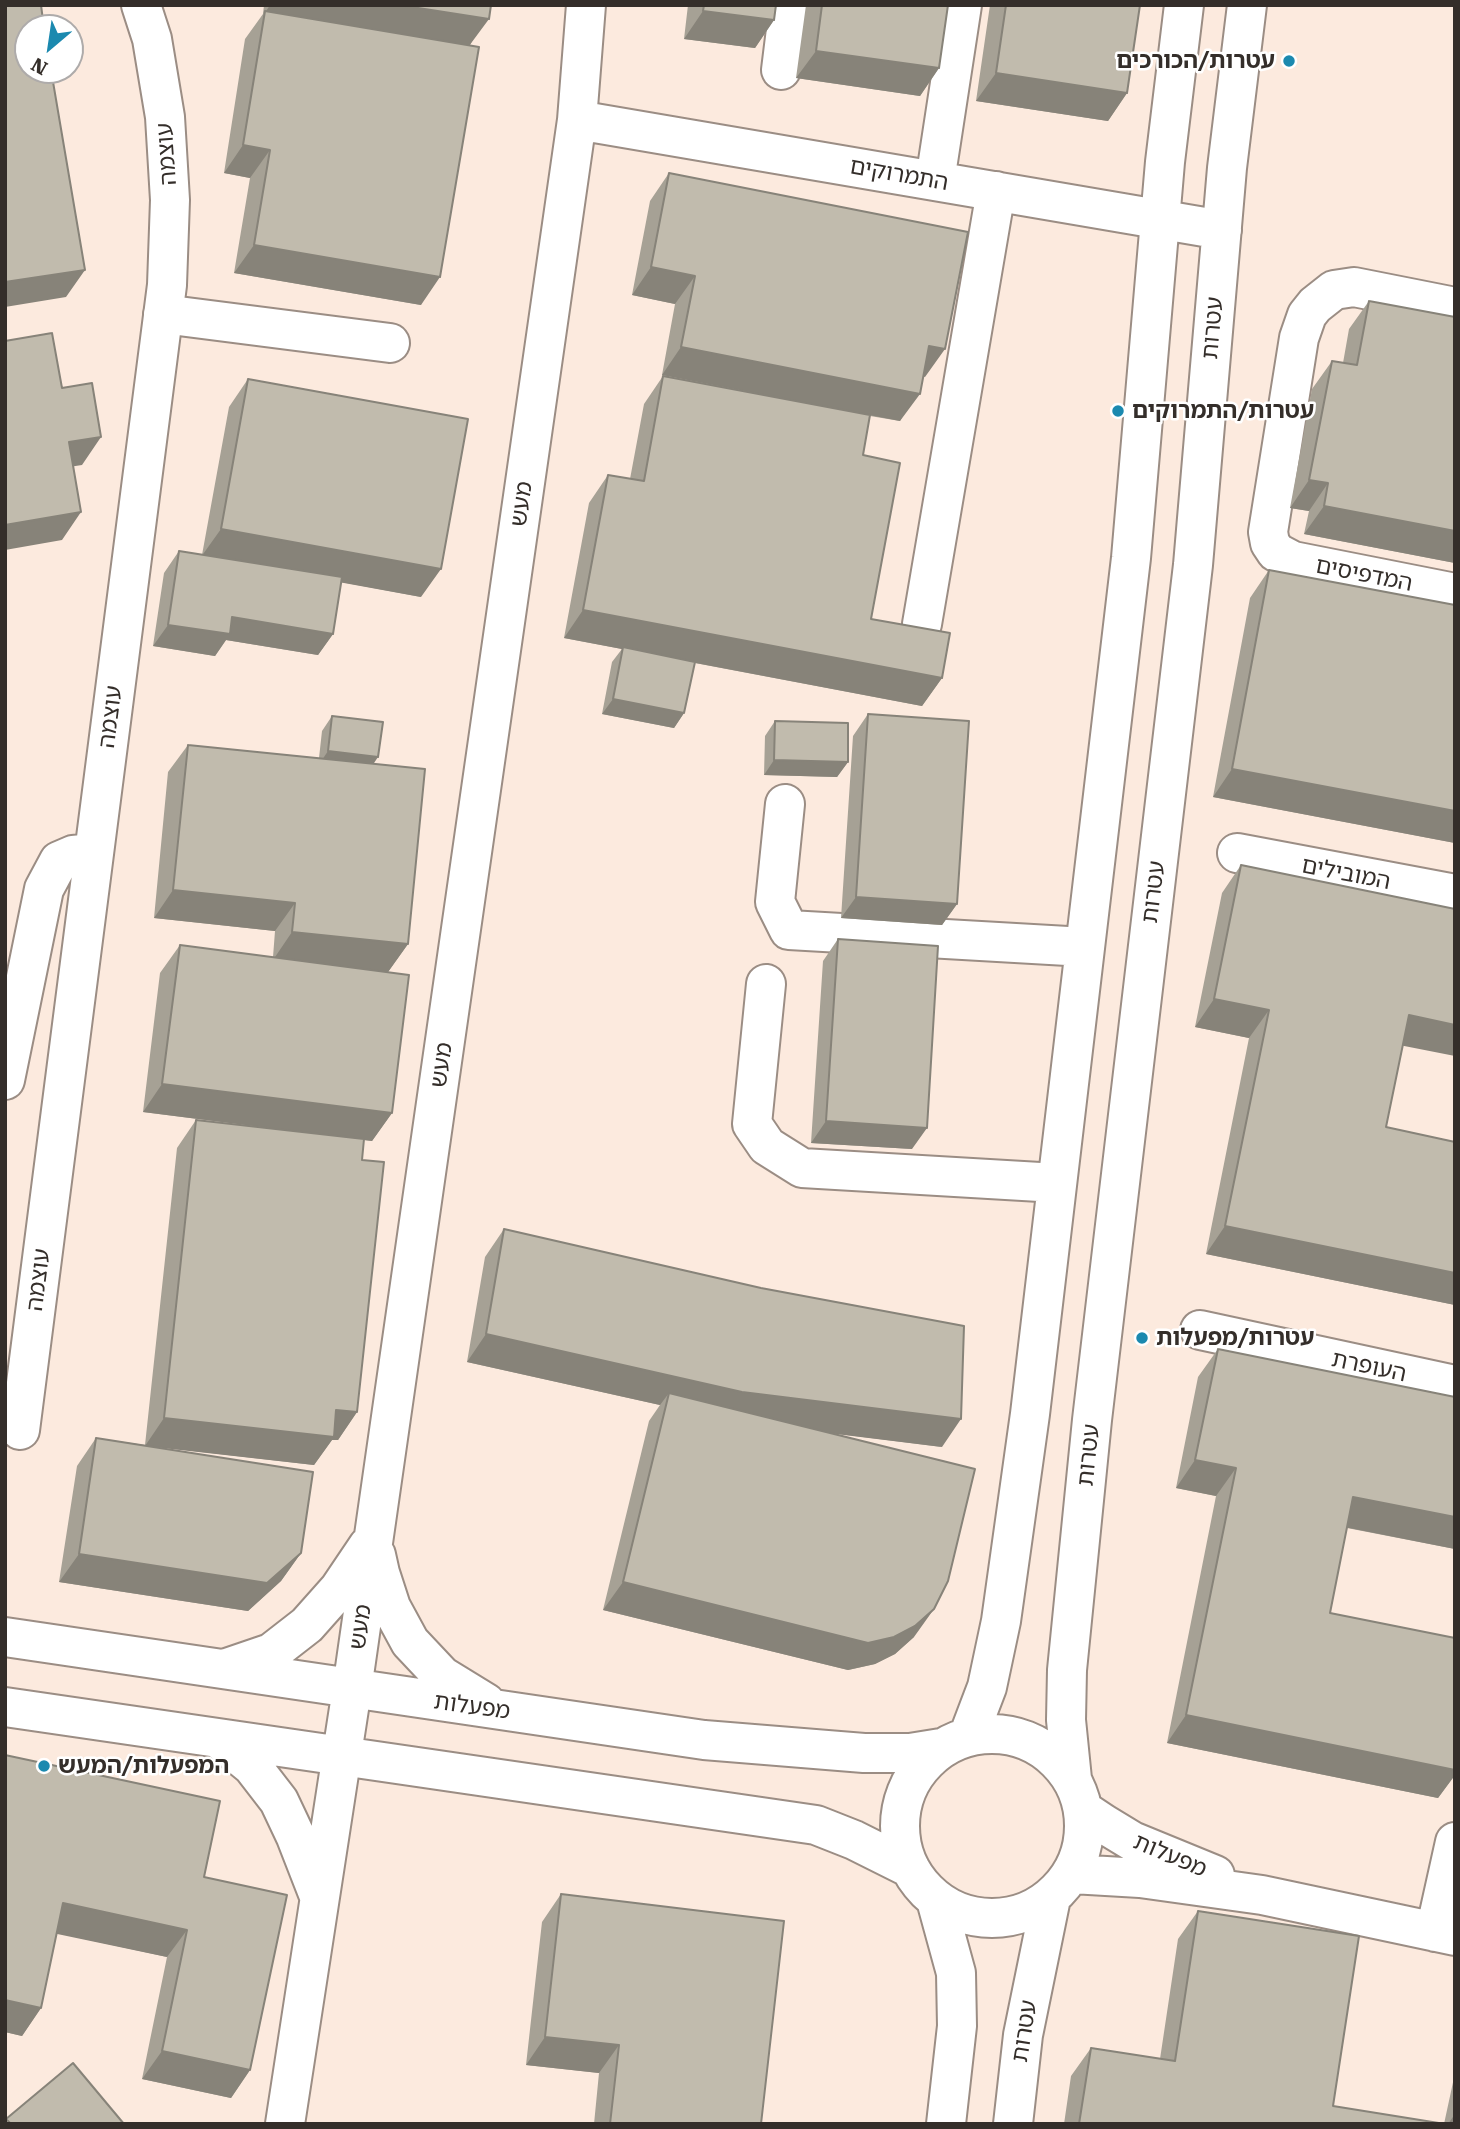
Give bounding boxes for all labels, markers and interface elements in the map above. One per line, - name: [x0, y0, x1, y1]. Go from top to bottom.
- north arrow: [14, 14, 84, 84]
- place label: עטרות/הכורכים: [1116, 47, 1275, 75]
- text: N: [28, 52, 52, 80]
- marker: עטרות/הכורכים: [1281, 53, 1297, 69]
- street label: עוצמה: [151, 122, 183, 186]
- street label: התמרוקים: [847, 153, 951, 197]
- street label: עטרות: [1197, 296, 1229, 360]
- place label: עטרות/התמרוקים: [1132, 397, 1314, 425]
- marker: עטרות/התמרוקים: [1110, 403, 1126, 419]
- street label: מעש: [505, 479, 539, 529]
- street label: המדפיסים: [1313, 552, 1415, 598]
- street label: עוצמה: [93, 684, 129, 750]
- street label: המובילים: [1299, 852, 1393, 896]
- street label: עטרות: [1136, 859, 1172, 925]
- street label: מעש: [425, 1040, 459, 1090]
- street label: עוצמה: [21, 1247, 57, 1313]
- place label: עטרות/מפעלות: [1156, 1324, 1314, 1352]
- marker: עטרות/מפעלות: [1134, 1330, 1150, 1346]
- street label: העופרת: [1329, 1346, 1409, 1388]
- street label: עטרות: [1072, 1422, 1106, 1488]
- street label: מעש: [344, 1602, 378, 1652]
- street label: מפעלות: [432, 1688, 512, 1726]
- place label: המפעלות/המעש: [58, 1752, 229, 1780]
- marker: המפעלות/המעש: [36, 1758, 52, 1774]
- street label: מפעלות: [1129, 1828, 1211, 1884]
- street label: עטרות: [1006, 1998, 1044, 2064]

